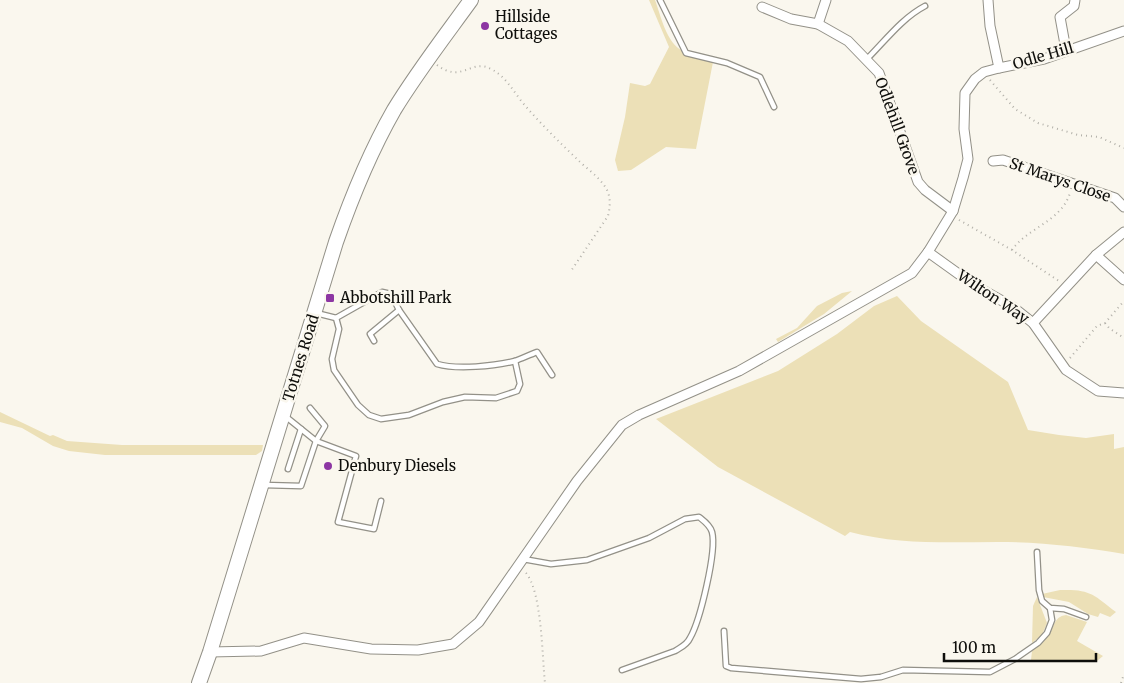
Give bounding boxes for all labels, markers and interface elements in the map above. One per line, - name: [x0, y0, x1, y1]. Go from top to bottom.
- place label: Hillside Cottages: [495, 7, 558, 43]
- marker: Hillside Cottages: [479, 20, 491, 32]
- street label: Odle Hill: [1010, 38, 1076, 73]
- street label: Odlehill Grove: [871, 75, 924, 177]
- street label: St Marys Close: [1007, 153, 1114, 206]
- street label: Wilton Way: [953, 265, 1033, 328]
- place label: Abbotshill Park: [339, 288, 452, 307]
- marker: Abbotshill Park: [324, 292, 336, 304]
- street label: Totnes Road: [278, 312, 323, 404]
- place label: Denbury Diesels: [338, 456, 456, 475]
- marker: Denbury Diesels: [322, 460, 334, 472]
- scale bar: [944, 630, 1096, 662]
- text: 100 m: [952, 638, 996, 657]

